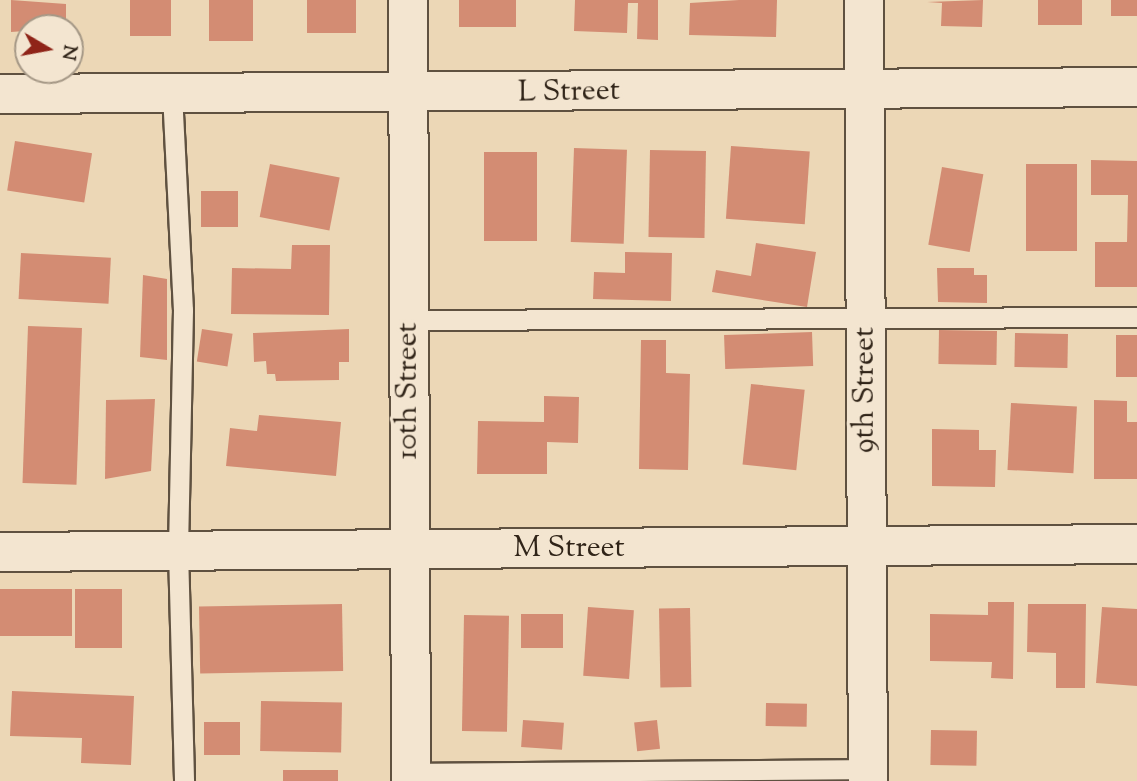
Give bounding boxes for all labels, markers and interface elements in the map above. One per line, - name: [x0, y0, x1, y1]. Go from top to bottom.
- north arrow: [14, 14, 84, 84]
- text: N: [54, 43, 83, 62]
- street label: L Street: [518, 74, 620, 112]
- street label: 10th Street: [391, 322, 427, 460]
- street label: 9th Street: [848, 327, 884, 453]
- street label: M Street: [513, 531, 625, 567]

